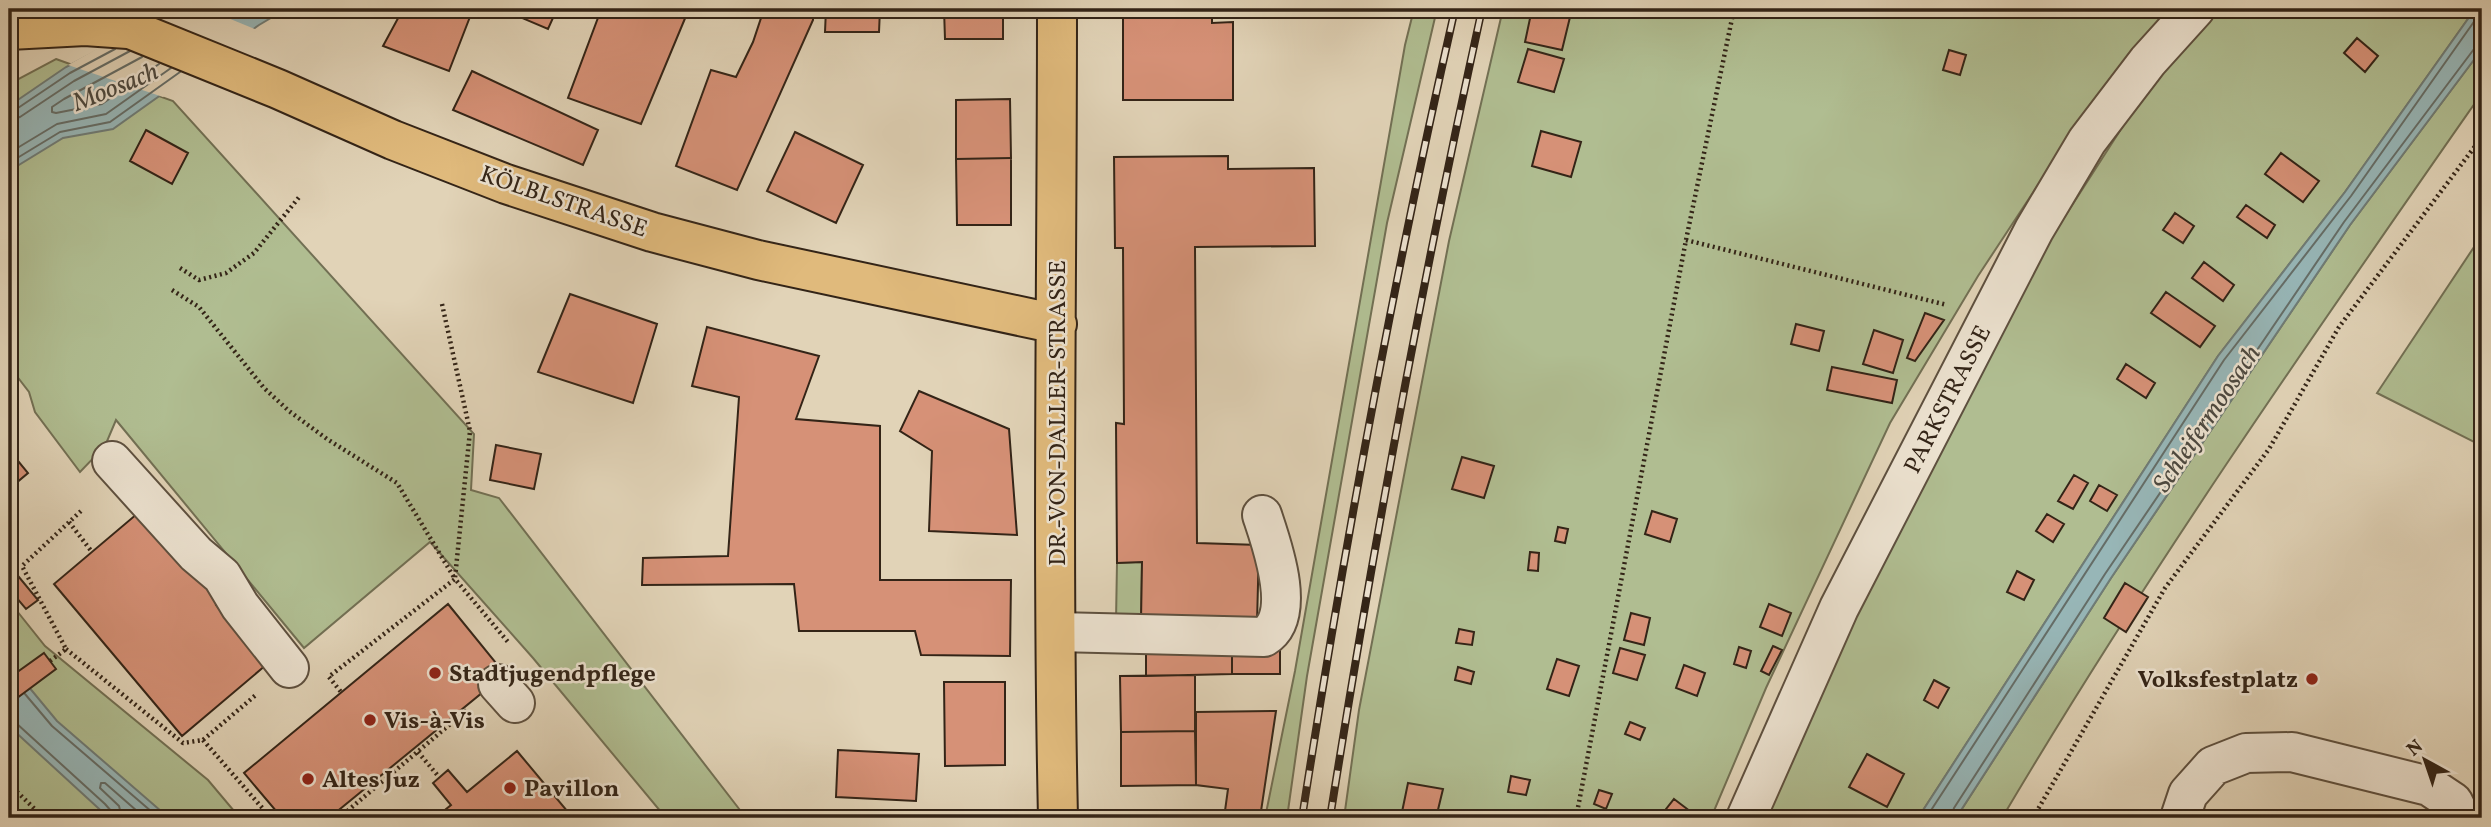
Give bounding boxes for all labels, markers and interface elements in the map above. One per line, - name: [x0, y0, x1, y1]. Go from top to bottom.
- water label: Moosach: [66, 54, 164, 122]
- street label: KÖLBLSTRASSE: [475, 158, 652, 247]
- street label: DR.-VON-DALLER-STRASSE: [1042, 260, 1076, 566]
- street label: PARKSTRASSE: [1897, 320, 2001, 480]
- water label: Schleifermoosach: [2145, 338, 2270, 500]
- place label: Stadtjugendpflege: [449, 658, 656, 692]
- place label: Volksfestplatz: [2137, 664, 2298, 698]
- marker: Stadtjugendpflege: [427, 665, 443, 681]
- marker: Volksfestplatz: [2304, 671, 2320, 687]
- place label: Vis-à-Vis: [384, 705, 485, 739]
- marker: Vis-à-Vis: [362, 712, 378, 728]
- north arrow: [2390, 726, 2460, 796]
- text: N: [2402, 734, 2429, 763]
- place label: Altes Juz: [322, 764, 420, 798]
- marker: Altes Juz: [300, 771, 316, 787]
- place label: Pavillon: [524, 773, 619, 807]
- marker: Pavillon: [502, 780, 518, 796]

